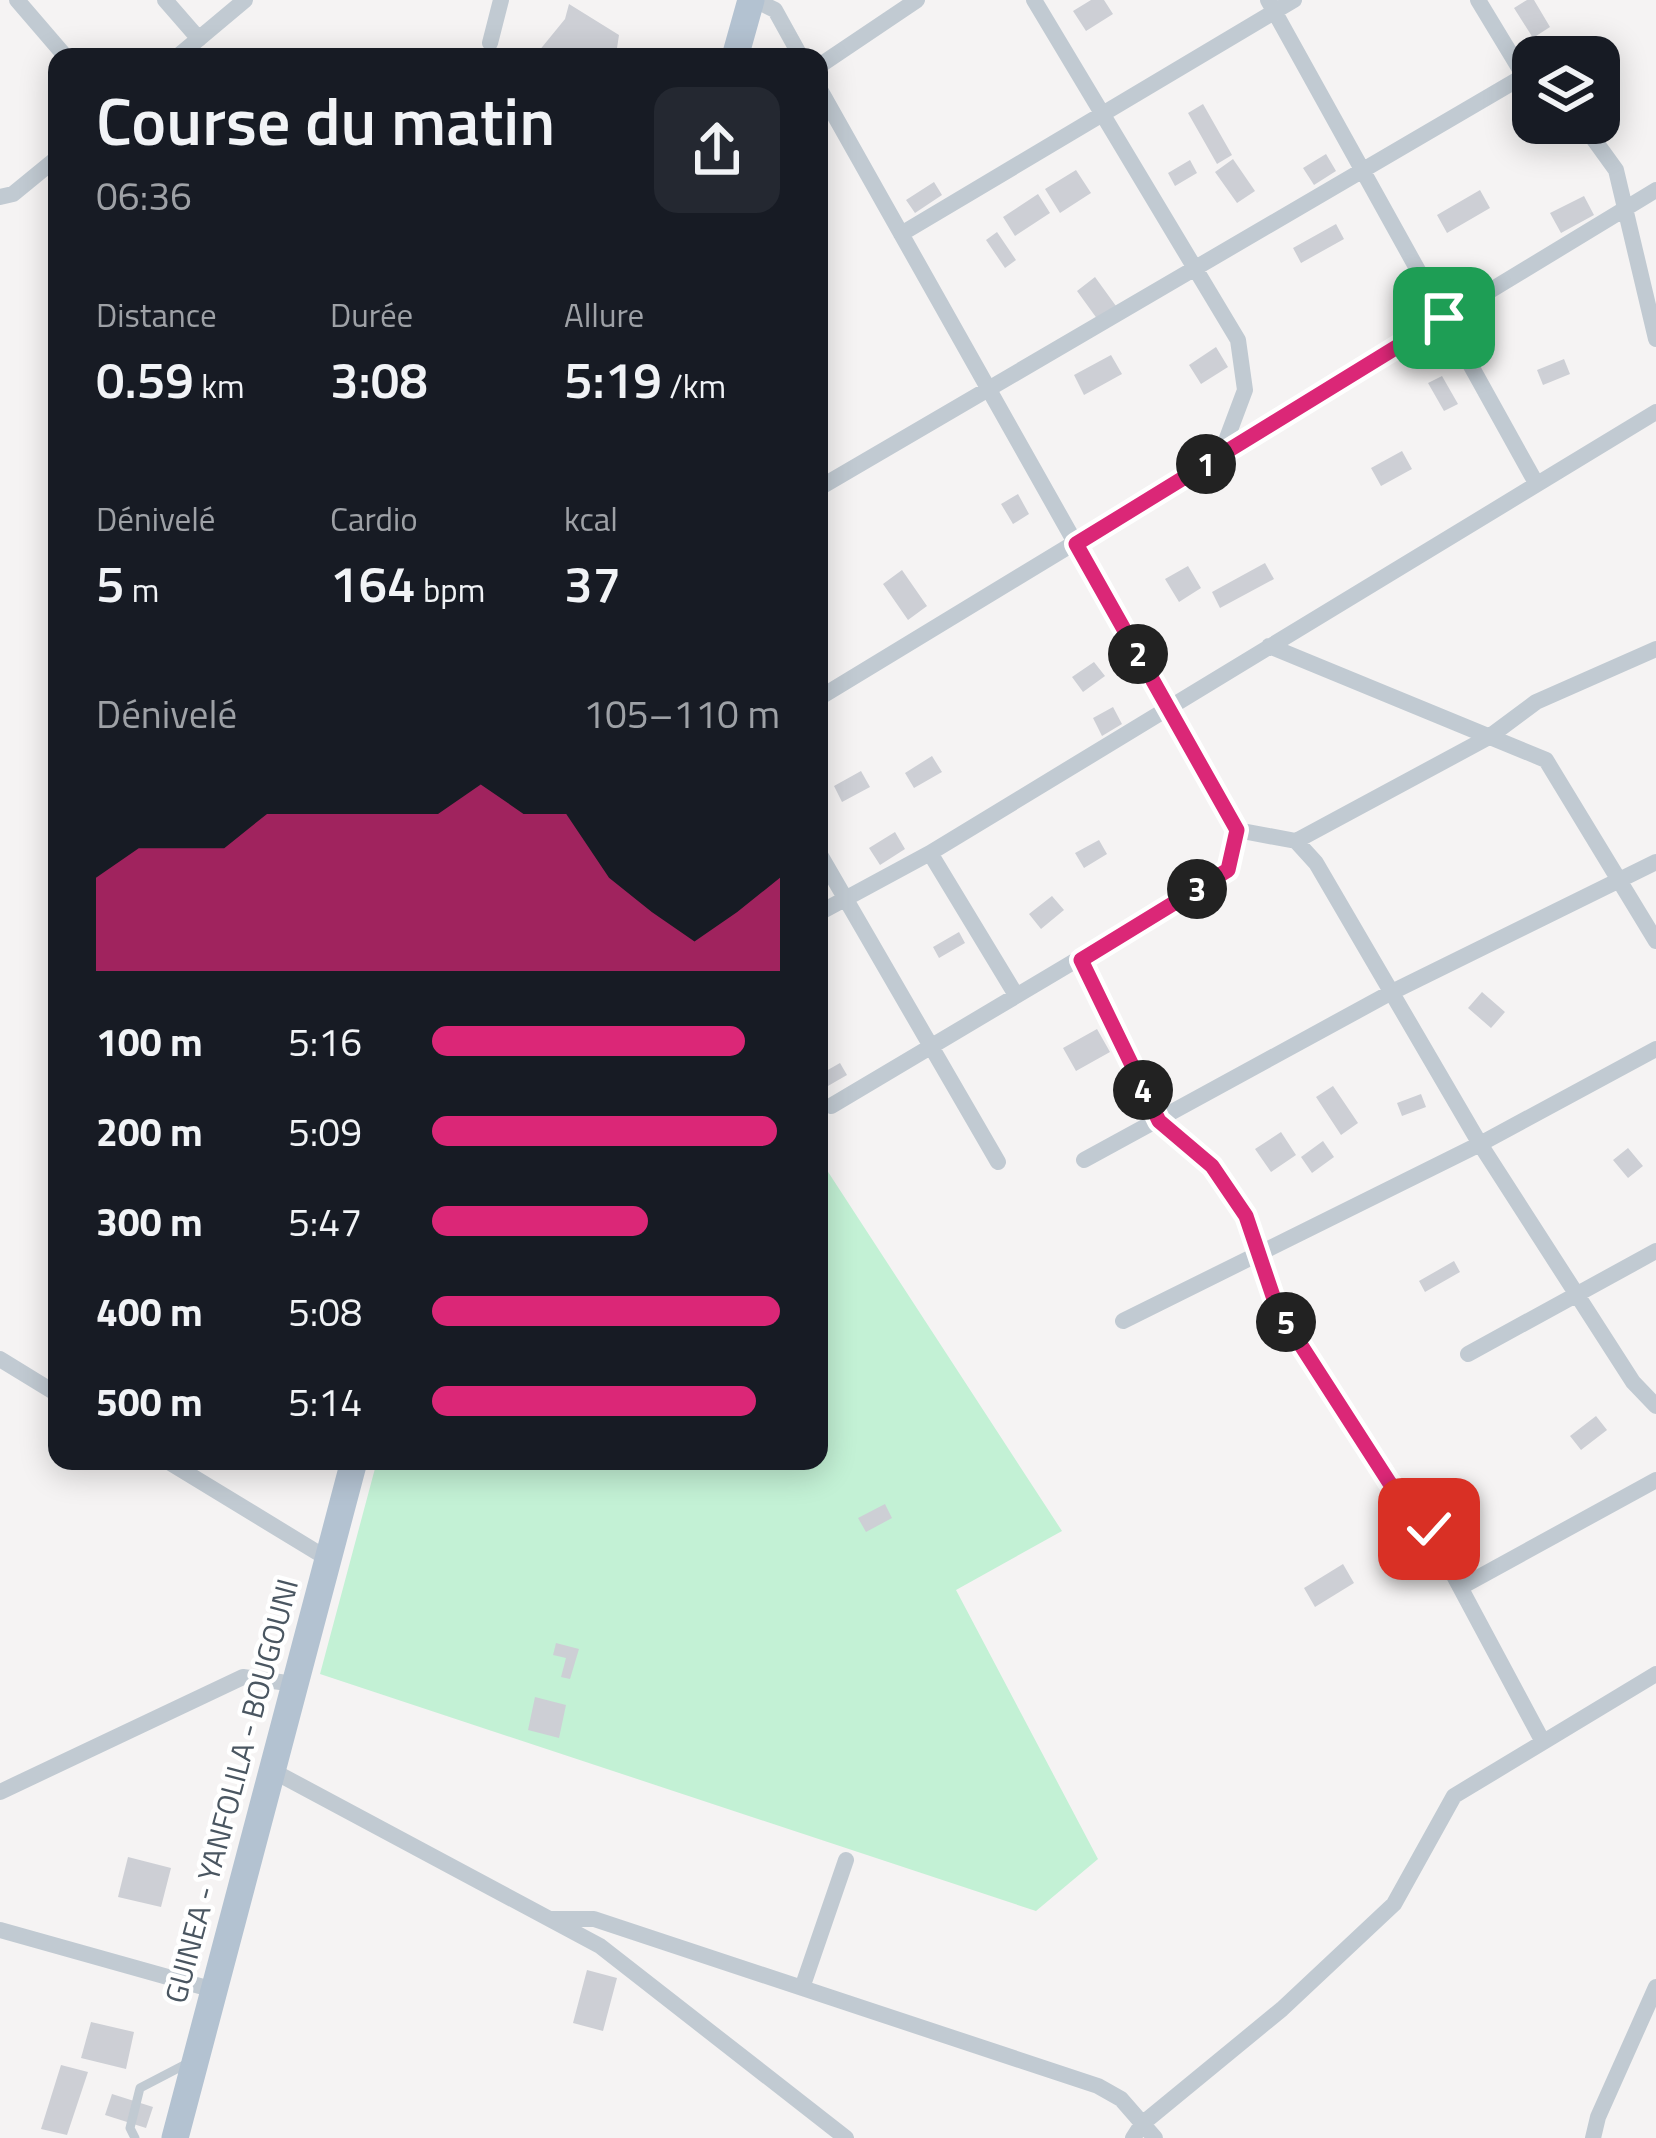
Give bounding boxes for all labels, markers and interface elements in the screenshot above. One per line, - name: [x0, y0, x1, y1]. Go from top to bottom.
- map controls: [1512, 36, 1620, 144]
- button: layers: [1512, 36, 1620, 144]
- text: Course du matin: [96, 70, 555, 171]
- button: share: [654, 87, 780, 213]
- text: 06:36: [96, 166, 192, 225]
- pin: [1393, 267, 1495, 369]
- icon: arrive: [1411, 285, 1477, 351]
- text: Distance: [96, 290, 217, 340]
- text: Durée: [330, 290, 413, 340]
- text: Allure: [564, 290, 644, 340]
- text: 0.59: [96, 340, 194, 418]
- text: 3:08: [330, 340, 428, 418]
- text: 5:19: [564, 340, 662, 418]
- text: km: [194, 361, 245, 411]
- text: /km: [662, 361, 726, 411]
- pin: 1: [1176, 434, 1236, 494]
- text: 1: [1197, 439, 1215, 489]
- text: Dénivelé: [96, 494, 215, 544]
- text: Cardio: [330, 494, 418, 544]
- text: kcal: [564, 494, 618, 544]
- text: 5: [96, 544, 125, 622]
- text: 164: [330, 544, 416, 622]
- text: 37: [564, 544, 621, 622]
- text: m: [125, 565, 159, 615]
- text: bpm: [416, 565, 485, 615]
- pin: 2: [1108, 624, 1168, 684]
- text: 2: [1129, 629, 1147, 679]
- text: Dénivelé: [96, 684, 237, 743]
- text: 105–110 m: [583, 684, 780, 743]
- pin: 3: [1167, 859, 1227, 919]
- text: 3: [1188, 864, 1206, 914]
- text: 100 m: [96, 1012, 203, 1071]
- text: 5:16: [288, 1012, 362, 1071]
- pin: 4: [1113, 1060, 1173, 1120]
- text: 4: [1134, 1065, 1152, 1115]
- text: 200 m: [96, 1102, 203, 1161]
- text: 5:09: [288, 1102, 362, 1161]
- text: 300 m: [96, 1192, 203, 1251]
- text: 5:47: [288, 1192, 362, 1251]
- text: 400 m: [96, 1282, 203, 1341]
- text: 5:08: [288, 1282, 362, 1341]
- pin: 5: [1256, 1292, 1316, 1352]
- text: 5: [1277, 1297, 1295, 1347]
- text: 500 m: [96, 1372, 203, 1431]
- text: 5:14: [288, 1372, 362, 1431]
- pin: [1378, 1478, 1480, 1580]
- icon: check: [1396, 1496, 1462, 1562]
- street label: GUINEA - YANFOLILA - BOUGOUNI: [152, 1573, 310, 2008]

